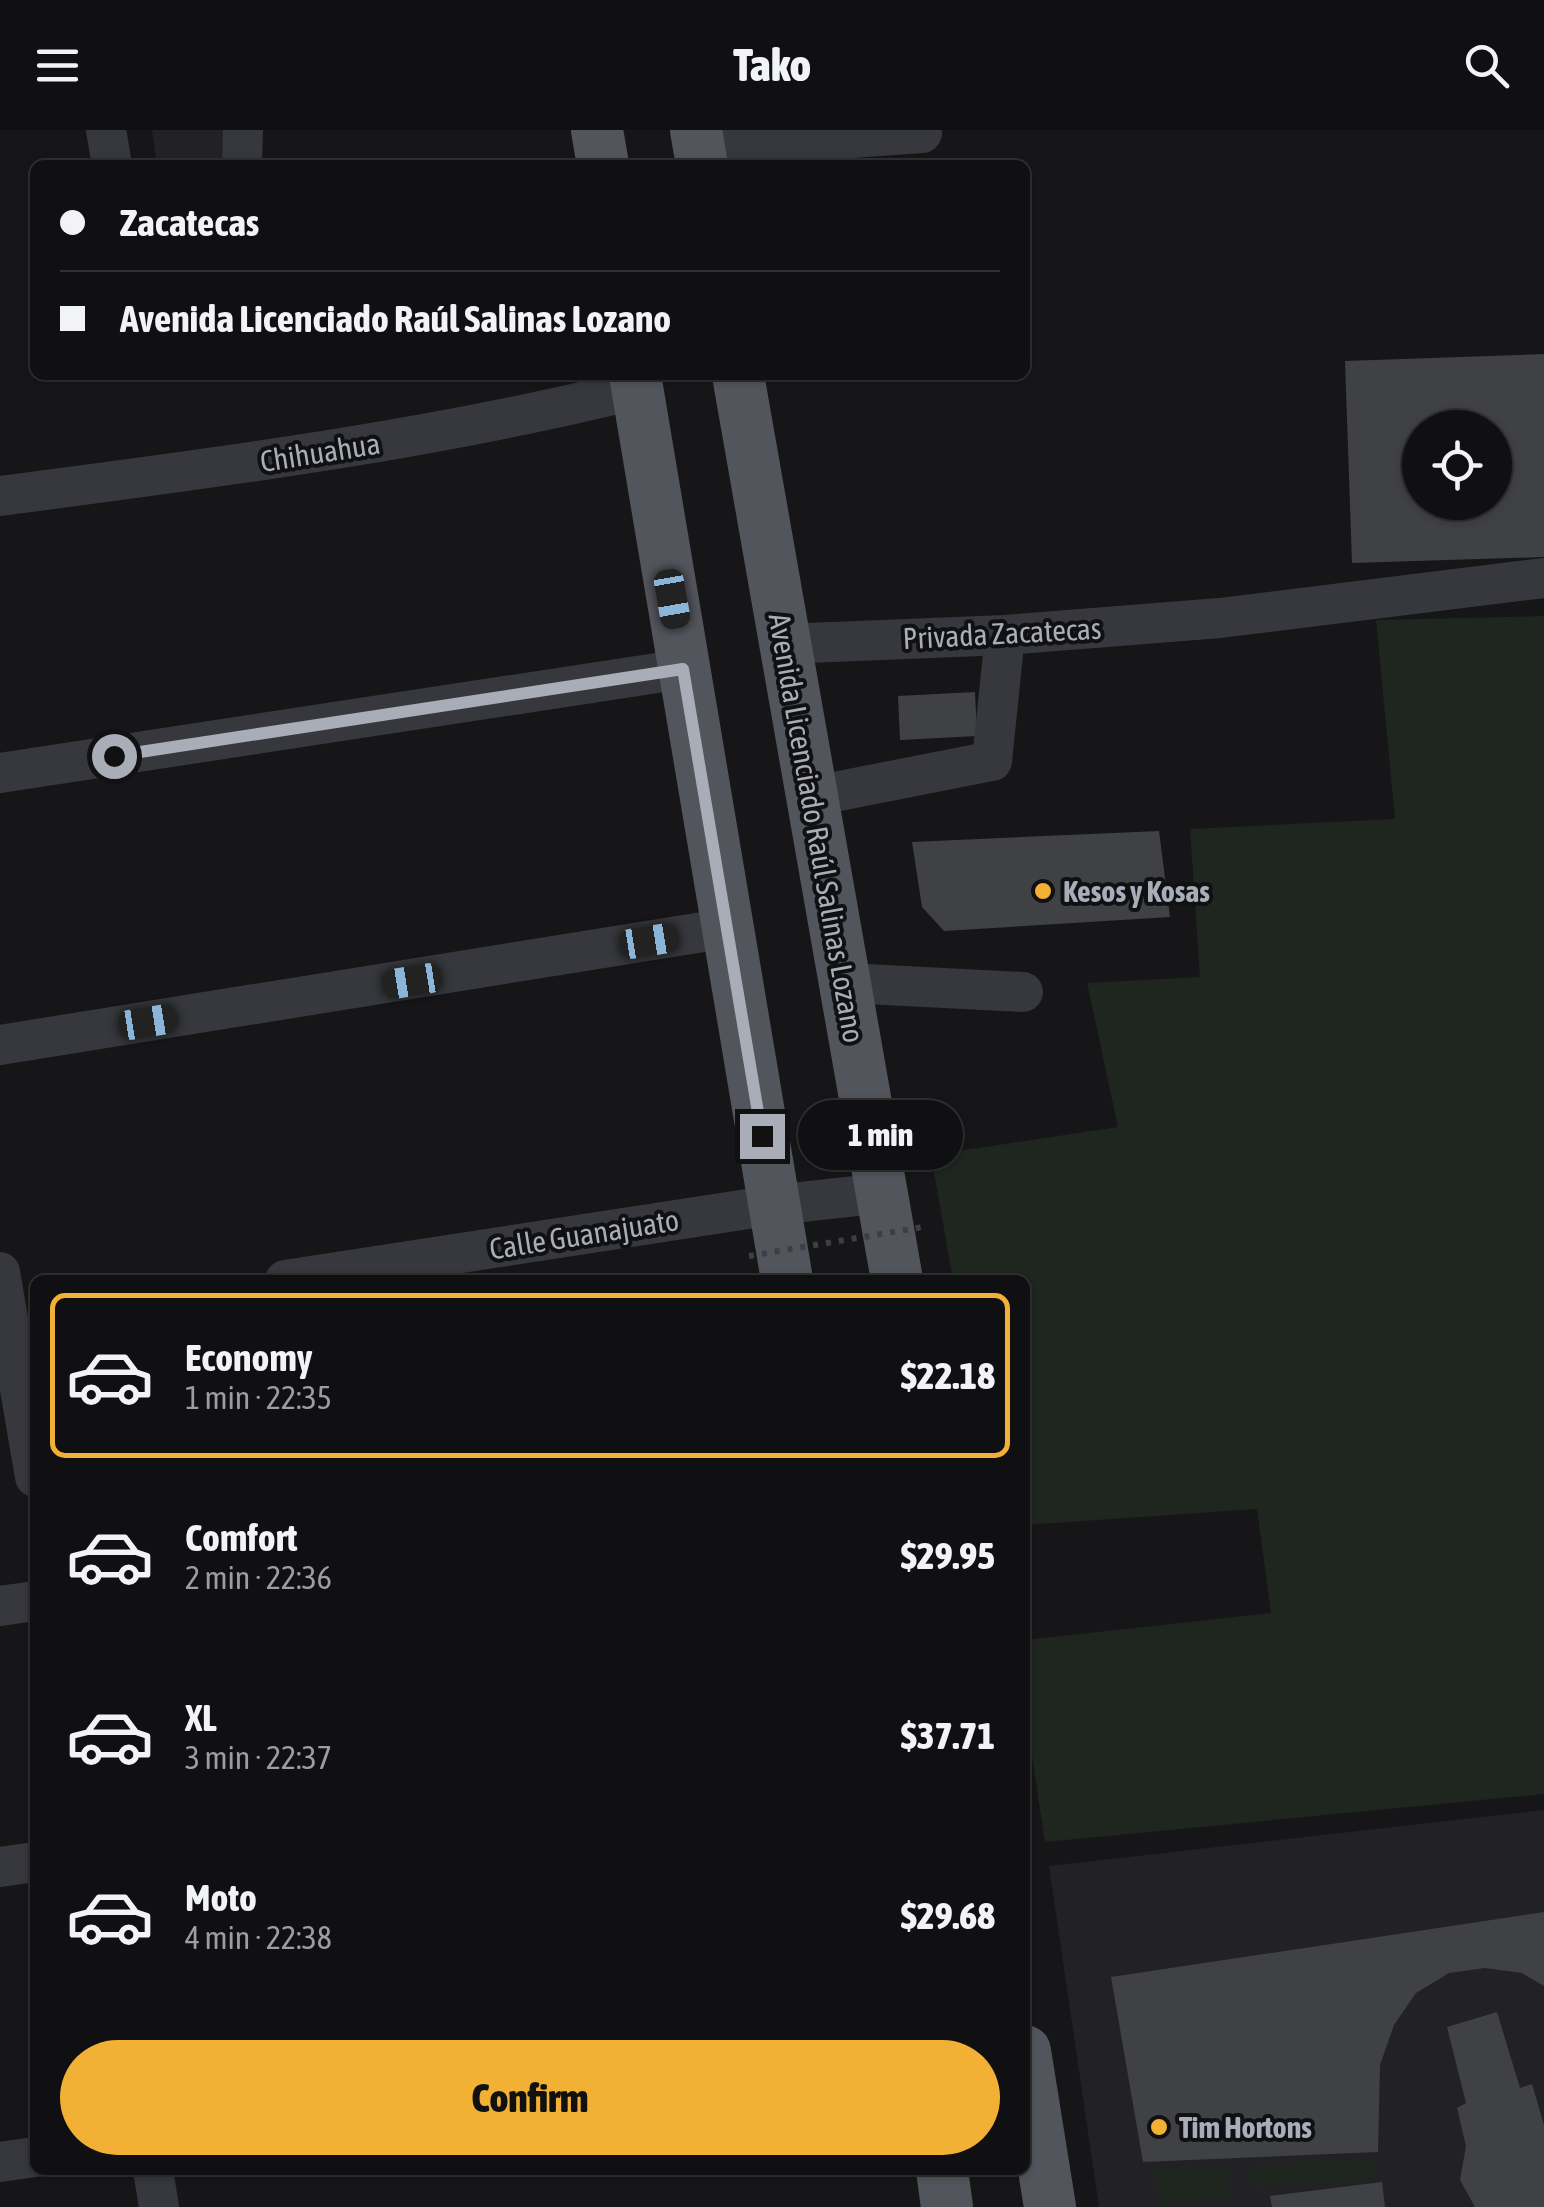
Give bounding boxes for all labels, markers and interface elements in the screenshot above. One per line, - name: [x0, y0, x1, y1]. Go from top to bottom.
- icon: menu: [30, 38, 85, 93]
- icon: search: [1459, 38, 1514, 93]
- text: Tako: [733, 39, 811, 91]
- text: Zacatecas: [120, 201, 259, 244]
- text: Avenida Licenciado Raúl Salinas Lozano: [120, 297, 671, 340]
- map controls: [1402, 410, 1512, 520]
- button: locate: [1402, 410, 1512, 520]
- street label: Chihuahua: [258, 426, 382, 478]
- car: [652, 567, 692, 631]
- street label: Avenida Licenciado Raúl Salinas Lozano: [762, 611, 872, 1045]
- street label: Privada Zacatecas: [902, 611, 1102, 655]
- route start: [92, 734, 137, 779]
- place label: Kesos y Kosas: [1063, 874, 1210, 908]
- marker: Kesos y Kosas: [1032, 880, 1054, 902]
- car: [617, 921, 681, 961]
- car: [380, 961, 444, 1001]
- car: [116, 1002, 180, 1042]
- callout: 1 min: [797, 1101, 962, 1171]
- route end: [740, 1114, 785, 1159]
- text: 1 min: [848, 1116, 913, 1153]
- street label: Calle Guanajuato: [487, 1202, 681, 1266]
- icon: car: [65, 1331, 155, 1421]
- text: Economy: [185, 1336, 312, 1379]
- text: $22.18: [901, 1354, 995, 1397]
- text: 1 min · 22:35: [185, 1379, 332, 1416]
- icon: car: [65, 1511, 155, 1601]
- text: Comfort: [185, 1516, 297, 1559]
- text: $29.95: [901, 1534, 995, 1577]
- text: 2 min · 22:36: [185, 1559, 332, 1596]
- icon: car: [65, 1691, 155, 1781]
- text: XL: [185, 1696, 217, 1739]
- text: $37.71: [901, 1714, 995, 1757]
- text: 3 min · 22:37: [185, 1739, 332, 1776]
- icon: car: [65, 1871, 155, 1961]
- text: Moto: [185, 1876, 257, 1919]
- text: $29.68: [901, 1894, 995, 1937]
- text: 4 min · 22:38: [185, 1919, 332, 1956]
- button: Confirm: [60, 2040, 1000, 2155]
- place label: Tim Hortons: [1179, 2110, 1312, 2144]
- marker: Tim Hortons: [1148, 2116, 1170, 2138]

